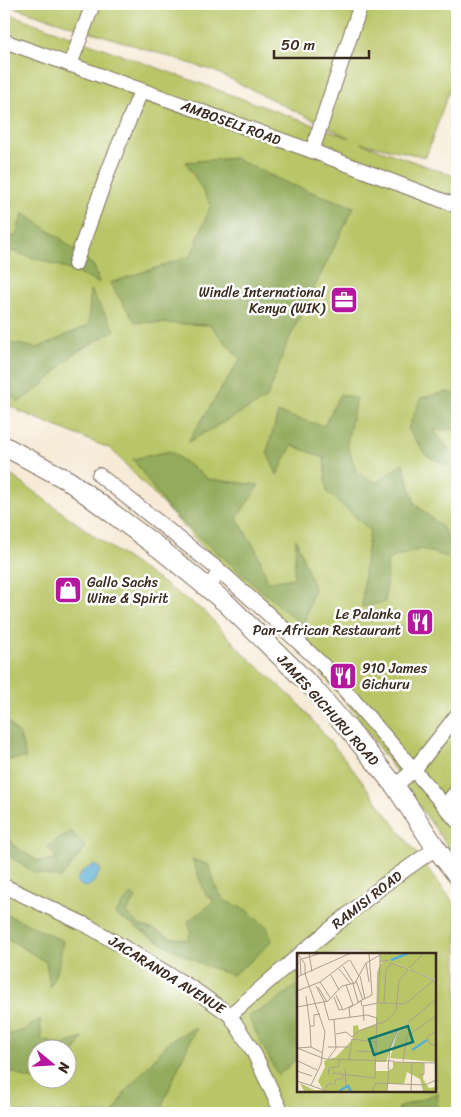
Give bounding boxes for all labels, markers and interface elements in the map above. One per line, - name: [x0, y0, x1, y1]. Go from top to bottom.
- scale bar: [274, 28, 368, 60]
- text: 50 m: [281, 32, 316, 58]
- street label: AMBOSELI ROAD: [177, 93, 285, 153]
- place label: Windle International Kenya (WIK): [199, 280, 326, 321]
- office icon: Windle International Kenya (WIK): [329, 285, 359, 315]
- place label: Gallo Sachs Wine & Spirit: [87, 570, 168, 611]
- shop icon: Gallo Sachs Wine & Spirit: [53, 575, 83, 605]
- place label: Le Palanka Pan-African Restaurant: [253, 602, 401, 643]
- restaurant icon: Le Palanka Pan-African Restaurant: [405, 607, 435, 637]
- street label: JAMES GICHURU ROAD: [270, 647, 386, 772]
- place label: 910 James Gichuru: [362, 656, 428, 697]
- restaurant icon: 910 James Gichuru: [328, 661, 358, 691]
- street label: RAMISI ROAD: [326, 864, 408, 936]
- street label: JACARANDA AVENUE: [103, 928, 231, 1022]
- inset map: [297, 953, 436, 1092]
- north arrow: [28, 1040, 78, 1090]
- text: N: [50, 1058, 78, 1077]

